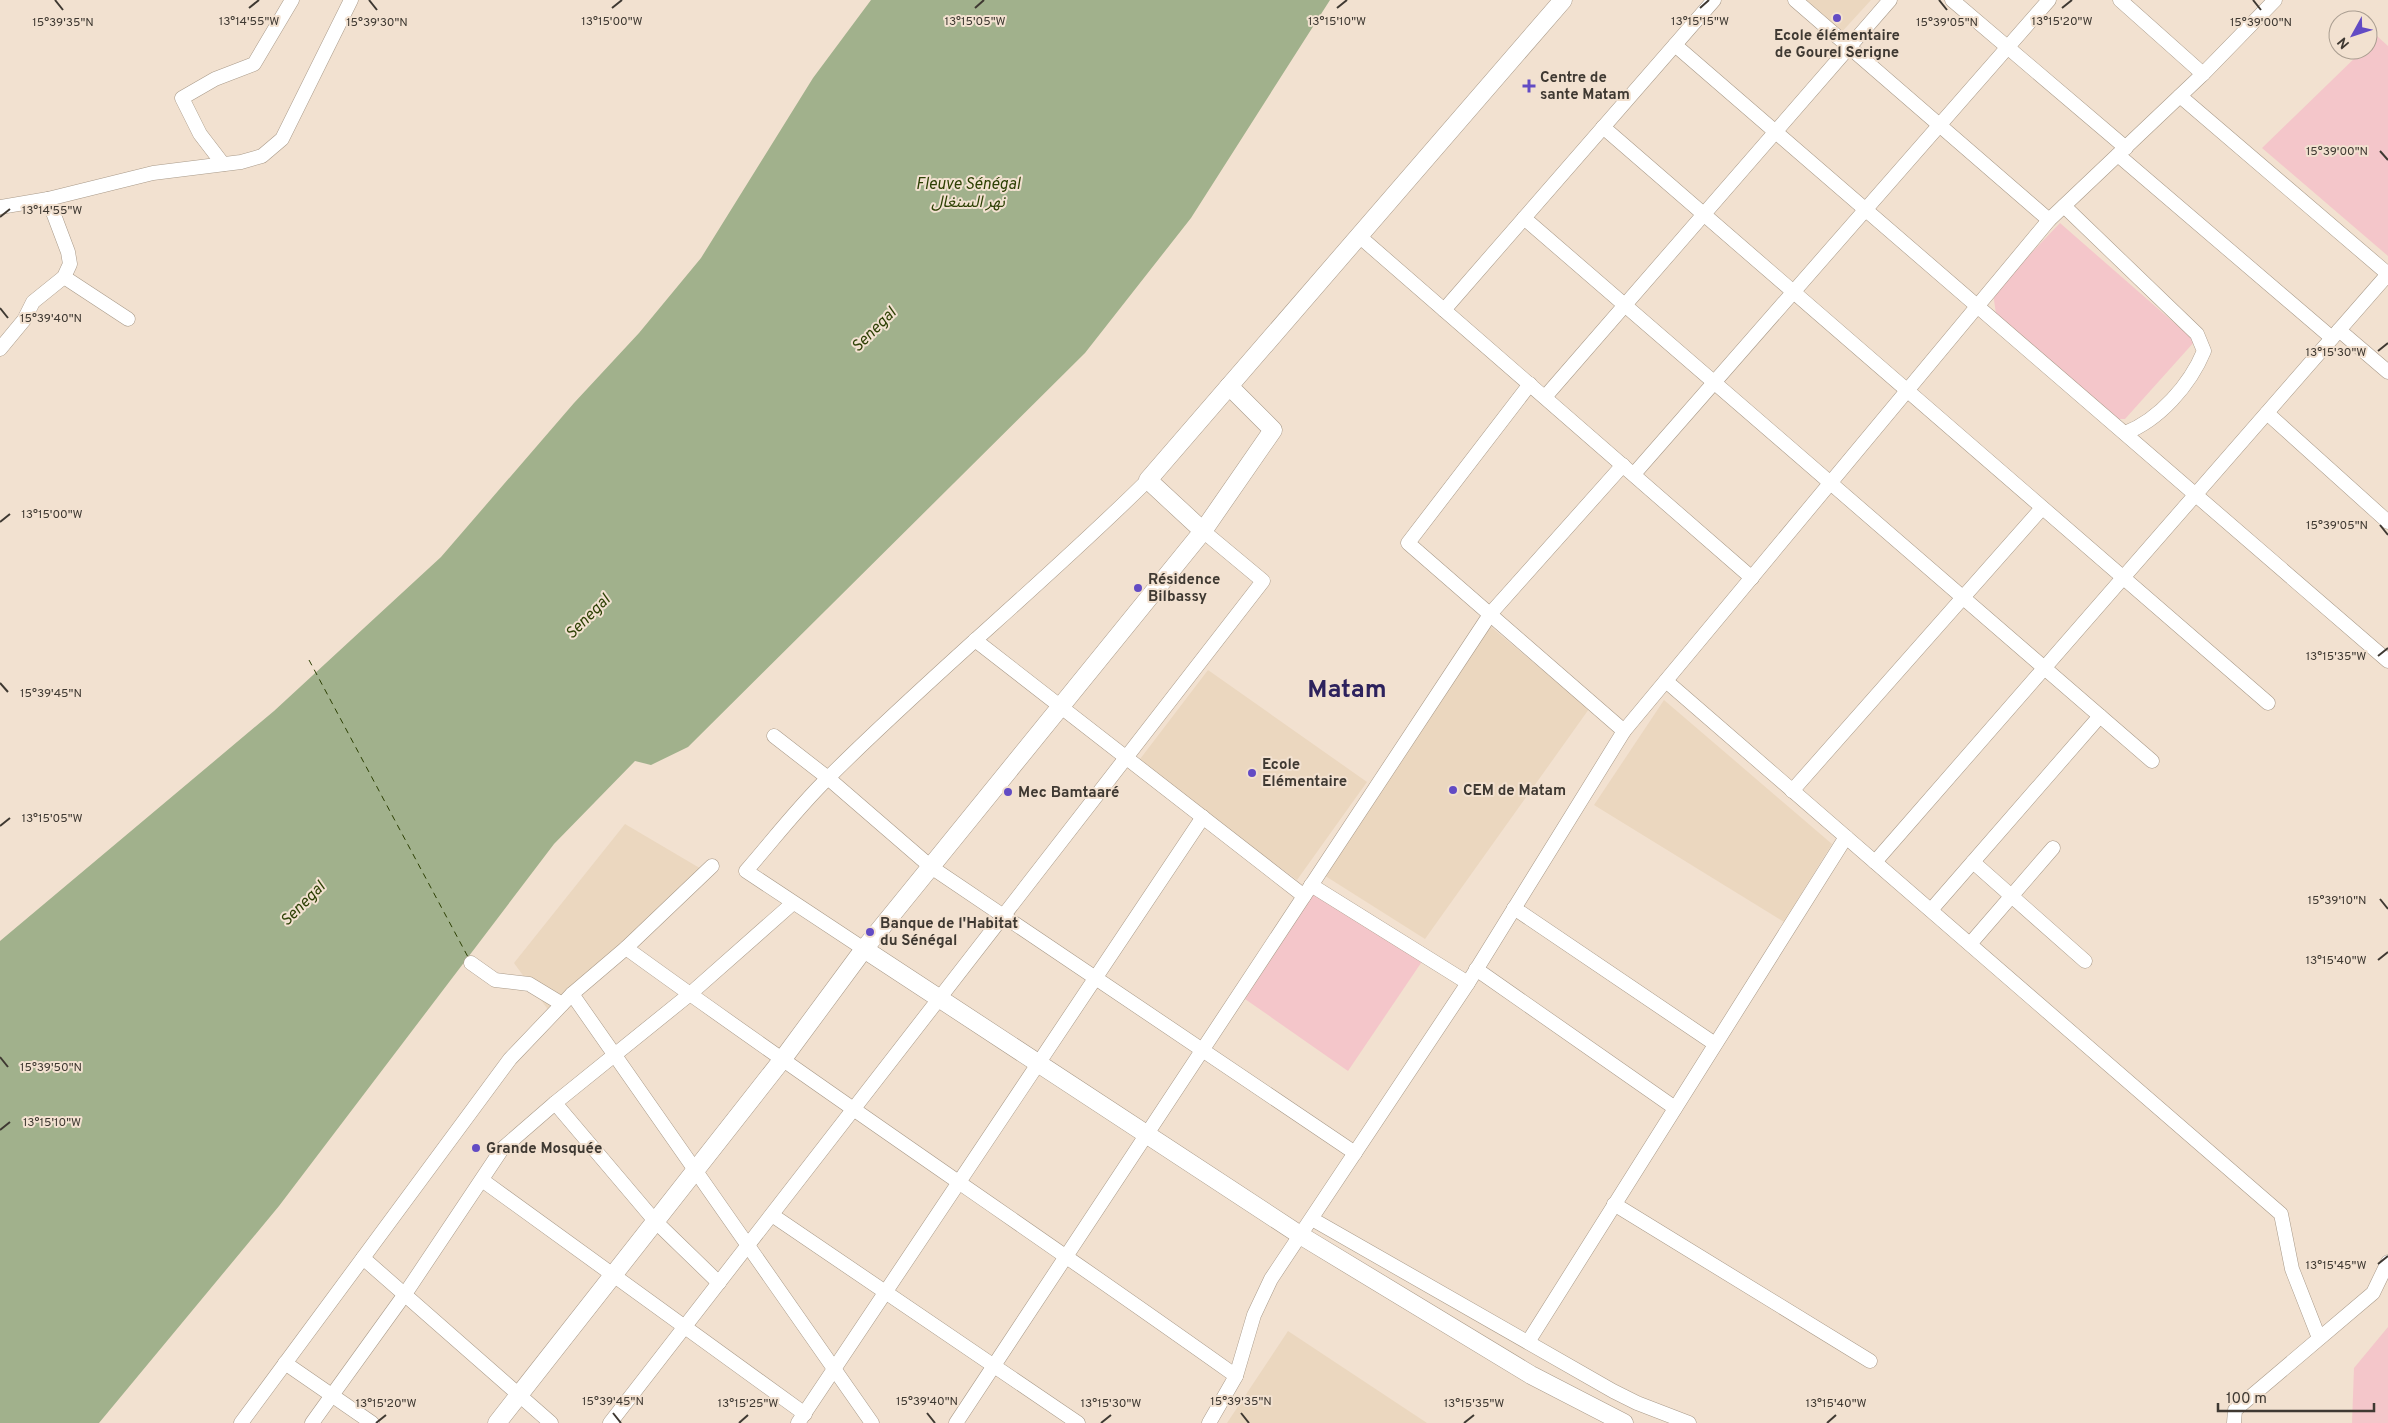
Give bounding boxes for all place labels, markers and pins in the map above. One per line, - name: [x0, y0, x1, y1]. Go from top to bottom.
- marker: Ecole élémentaire de Gourel Serigne: [1831, 12, 1843, 24]
- place label: Ecole élémentaire de Gourel Serigne: [1774, 27, 1900, 63]
- place label: Centre de sante Matam: [1540, 69, 1630, 105]
- marker: Centre de sante Matam: [1522, 79, 1536, 93]
- place label: Résidence Bilbassy: [1148, 571, 1220, 607]
- marker: Résidence Bilbassy: [1132, 582, 1144, 594]
- place label: Ecole Elémentaire: [1262, 756, 1347, 792]
- marker: Ecole Elémentaire: [1246, 767, 1258, 779]
- place label: CEM de Matam: [1463, 782, 1566, 801]
- place label: Mec Bamtaaré: [1018, 784, 1119, 803]
- marker: CEM de Matam: [1447, 784, 1459, 796]
- marker: Mec Bamtaaré: [1002, 786, 1014, 798]
- place label: Banque de l'Habitat du Sénégal: [880, 915, 1018, 951]
- marker: Banque de l'Habitat du Sénégal: [864, 926, 876, 938]
- place label: Grande Mosquée: [486, 1140, 602, 1159]
- marker: Grande Mosquée: [470, 1142, 482, 1154]

